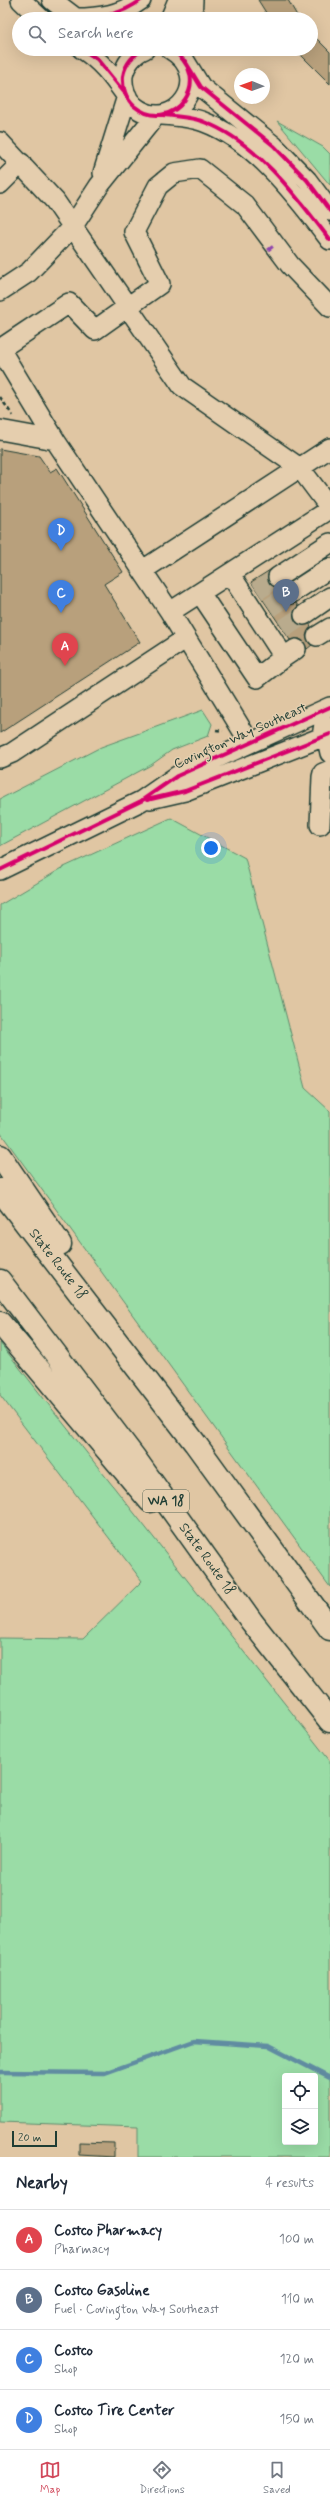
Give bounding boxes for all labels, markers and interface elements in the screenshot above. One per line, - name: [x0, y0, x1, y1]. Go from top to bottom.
- search box: [12, 12, 318, 56]
- icon: search: [26, 23, 48, 45]
- text: Search here: [58, 24, 134, 44]
- north arrow: [234, 68, 270, 104]
- pin: D: [48, 518, 74, 551]
- pin: B: [273, 579, 299, 612]
- pin: C: [48, 580, 74, 613]
- pin: A: [52, 633, 78, 666]
- street label: Covington Way Southeast: [171, 698, 310, 775]
- your location: [201, 838, 221, 858]
- street label: State Route 18: [25, 1225, 91, 1303]
- road number: WA 18: [143, 1490, 189, 1512]
- street label: State Route 18: [175, 1519, 239, 1599]
- map controls: [282, 2073, 318, 2145]
- button: locate: [282, 2073, 318, 2109]
- button: layers: [282, 2109, 318, 2145]
- scale bar: [12, 2129, 57, 2148]
- text: 20 m: [18, 2131, 41, 2145]
- text: Nearby: [16, 2172, 68, 2194]
- text: 4 results: [265, 2175, 314, 2192]
- text: Costco Pharmacy: [54, 2221, 162, 2241]
- text: A: [25, 2231, 33, 2248]
- text: 100 m: [279, 2231, 314, 2248]
- text: Pharmacy: [54, 2241, 110, 2258]
- text: Costco Gasoline: [54, 2281, 150, 2301]
- text: B: [25, 2291, 33, 2308]
- text: 110 m: [281, 2291, 314, 2308]
- text: Fuel · Covington Way Southeast: [54, 2301, 219, 2318]
- text: Costco: [54, 2341, 93, 2361]
- text: C: [24, 2351, 34, 2368]
- text: 120 m: [280, 2351, 314, 2368]
- text: Shop: [54, 2361, 78, 2378]
- text: Costco Tire Center: [54, 2401, 175, 2421]
- text: D: [25, 2411, 33, 2428]
- text: 150 m: [280, 2411, 314, 2428]
- text: Shop: [54, 2421, 78, 2438]
- tab: Map: [39, 2459, 61, 2497]
- tab: Directions: [139, 2459, 185, 2497]
- tab: Saved: [263, 2459, 291, 2497]

